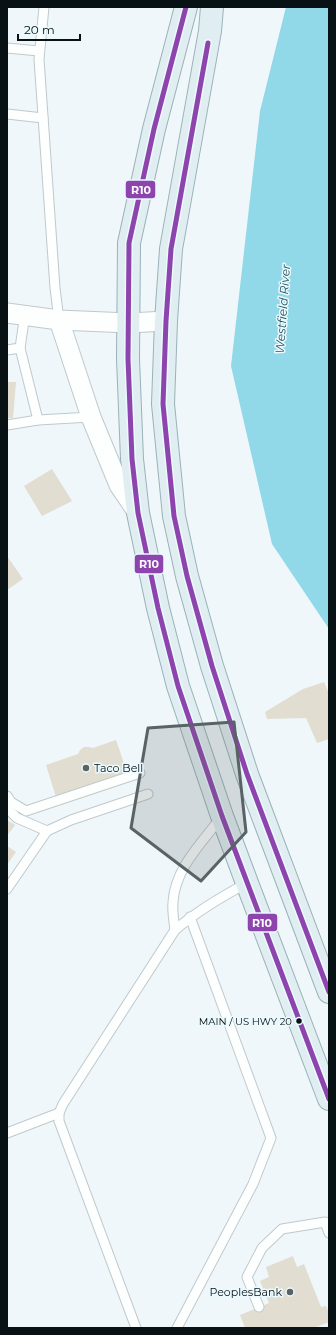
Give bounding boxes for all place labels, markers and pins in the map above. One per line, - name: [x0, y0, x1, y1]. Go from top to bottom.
- place label: Taco Bell: [94, 761, 143, 775]
- marker: Taco Bell: [81, 763, 91, 773]
- place label: MAIN / US HWY 20: [199, 1015, 292, 1028]
- marker: MAIN / US HWY 20: [294, 1016, 304, 1026]
- place label: PeoplesBank: [209, 1285, 282, 1299]
- marker: PeoplesBank: [285, 1287, 295, 1297]

